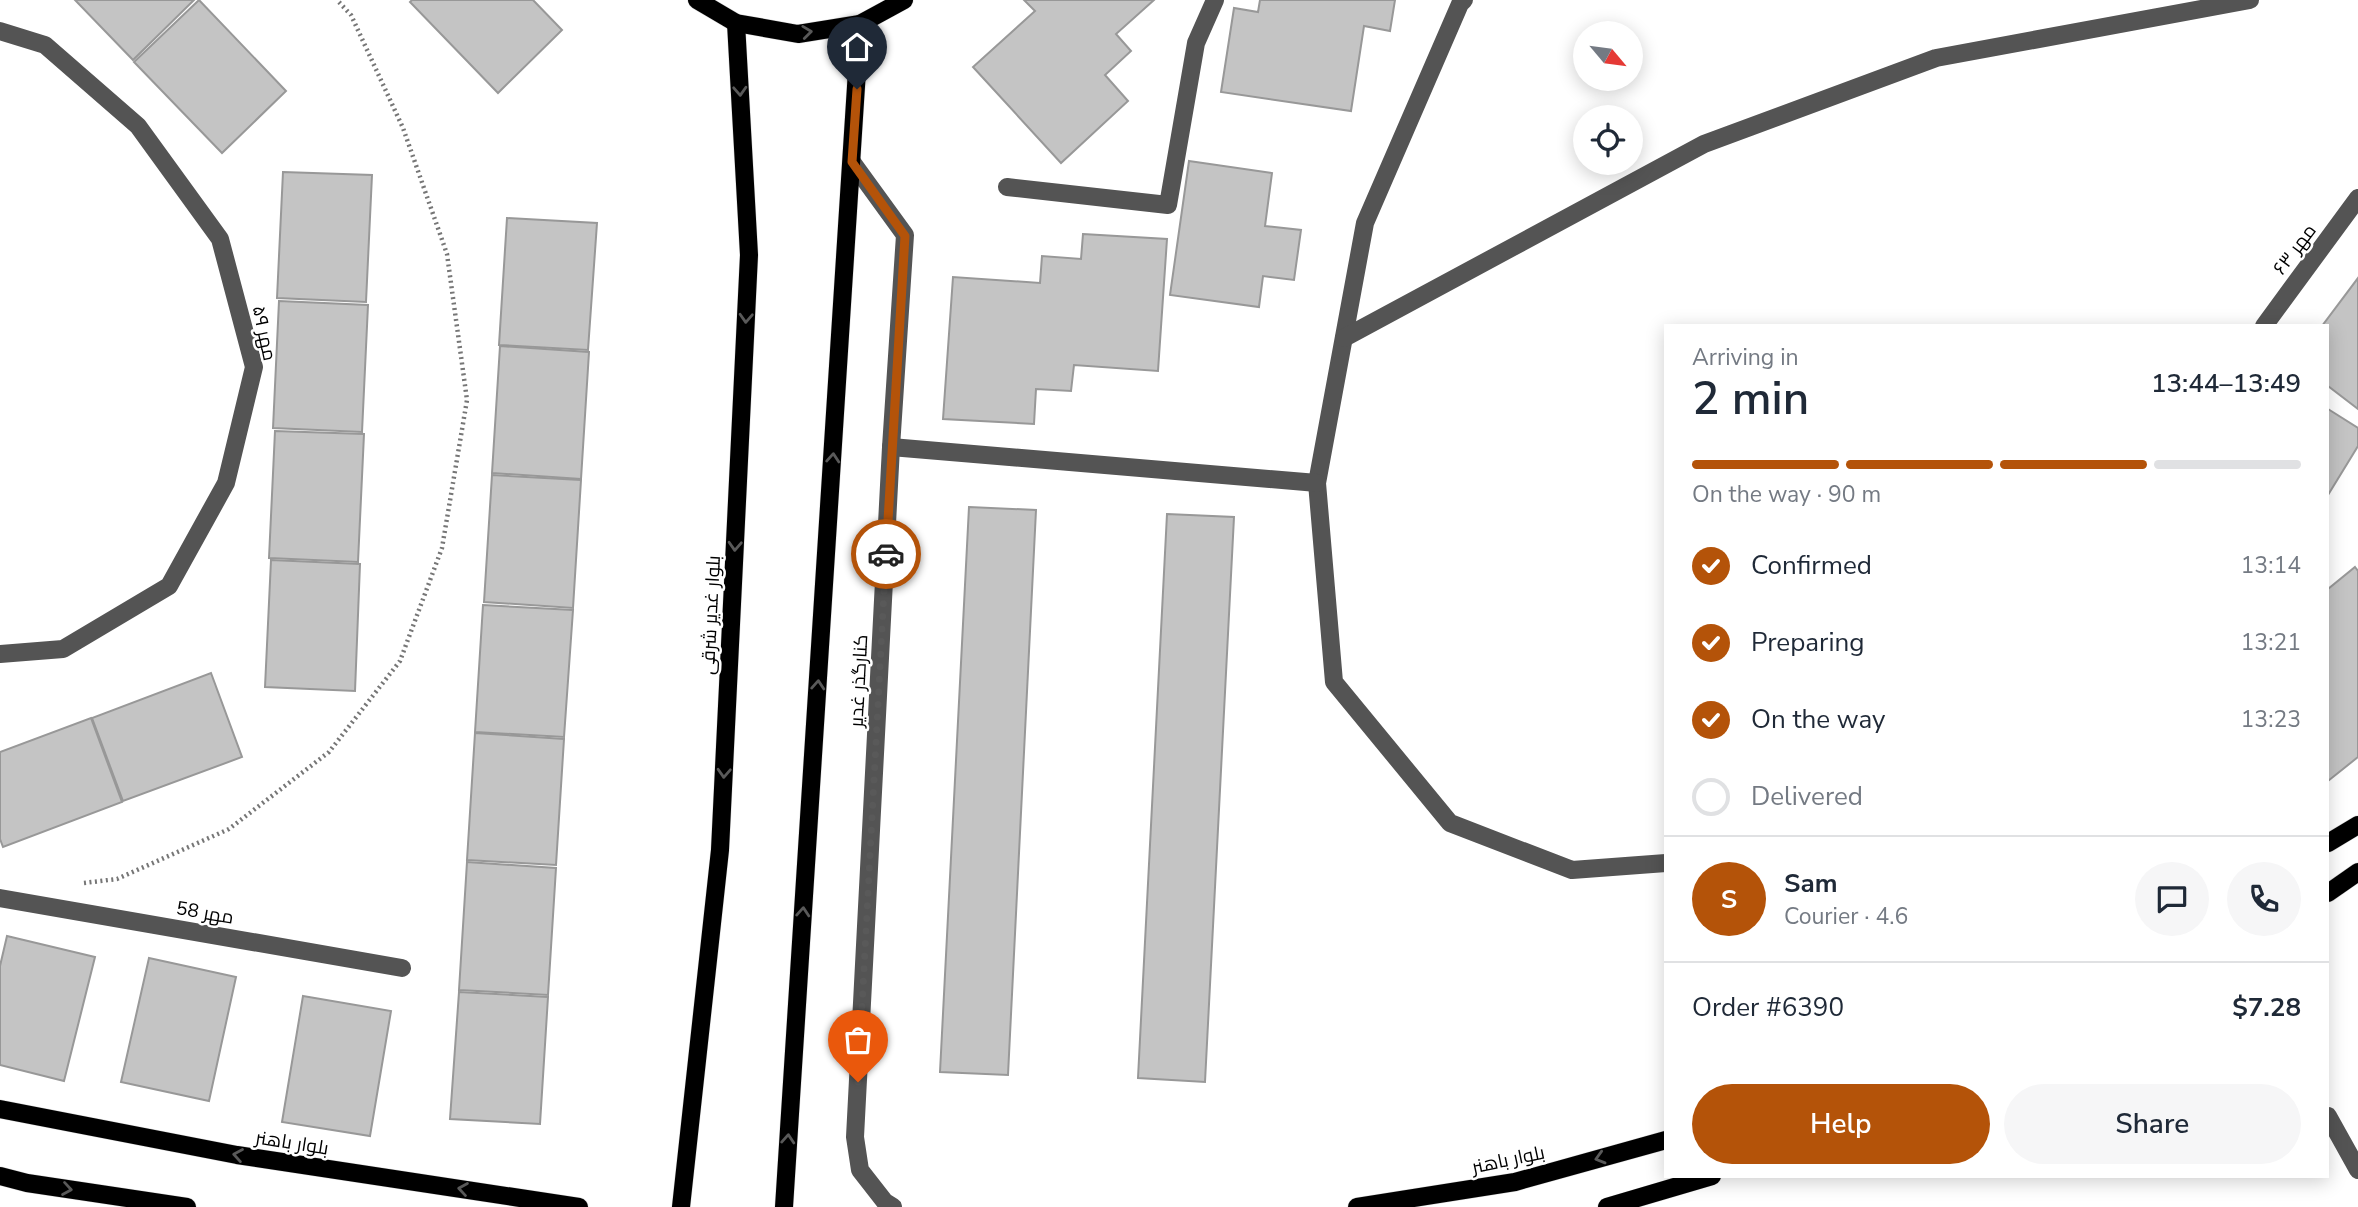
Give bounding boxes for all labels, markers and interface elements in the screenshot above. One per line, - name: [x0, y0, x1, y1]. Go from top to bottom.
- pin: [827, 17, 887, 89]
- north arrow: [1573, 21, 1643, 91]
- map controls: [1573, 21, 1643, 175]
- one-way arrow: [801, 25, 813, 40]
- icon: home: [838, 28, 876, 66]
- one-way arrow: [733, 86, 748, 97]
- button: locate: [1573, 105, 1643, 175]
- street label: مهر ۶۳: [2267, 219, 2322, 280]
- street label: مهر ۵۹: [246, 303, 283, 363]
- one-way arrow: [739, 313, 754, 324]
- text: Arriving in: [1692, 342, 1799, 373]
- text: 13:44–13:49: [2151, 366, 2301, 401]
- text: 2 min: [1692, 367, 1809, 430]
- one-way arrow: [825, 452, 840, 463]
- text: On the way · 90 m: [1692, 479, 1881, 510]
- courier: [851, 519, 921, 589]
- icon: car: [867, 535, 905, 573]
- one-way arrow: [728, 540, 743, 551]
- icon: check: [1692, 547, 1730, 585]
- text: Confirmed: [1751, 548, 1872, 583]
- text: 13:14: [2241, 550, 2301, 581]
- street label: بلوار غدیر شرقی: [695, 555, 727, 675]
- icon: check: [1692, 624, 1730, 662]
- text: Preparing: [1751, 625, 1864, 660]
- text: 13:21: [2241, 627, 2301, 658]
- street label: کنارگذر غدیر: [844, 634, 874, 729]
- one-way arrow: [810, 679, 825, 690]
- icon: check: [1692, 701, 1730, 739]
- text: On the way: [1751, 702, 1885, 737]
- text: 13:23: [2241, 704, 2301, 735]
- one-way arrow: [716, 768, 731, 779]
- text: Delivered: [1751, 779, 1863, 814]
- button: chat: [2135, 862, 2209, 936]
- button: phone: [2227, 862, 2301, 936]
- text: Sam: [1784, 866, 1837, 901]
- text: S: [1721, 882, 1737, 917]
- street label: مهر 58: [174, 895, 236, 931]
- text: Courier · 4.6: [1784, 901, 1908, 932]
- one-way arrow: [795, 906, 810, 917]
- text: Order #6390: [1692, 990, 1844, 1025]
- text: $7.28: [2232, 990, 2301, 1025]
- pin: [828, 1010, 888, 1082]
- icon: bag: [839, 1021, 877, 1059]
- button: Help: [1692, 1084, 1990, 1164]
- button: Share: [2004, 1084, 2301, 1164]
- street label: بلوار باهنر: [252, 1124, 330, 1162]
- one-way arrow: [780, 1133, 795, 1144]
- street label: بلوار باهنر: [1468, 1140, 1547, 1181]
- one-way arrow: [232, 1148, 244, 1163]
- one-way arrow: [1594, 1150, 1606, 1164]
- one-way arrow: [61, 1181, 73, 1196]
- one-way arrow: [457, 1182, 469, 1197]

